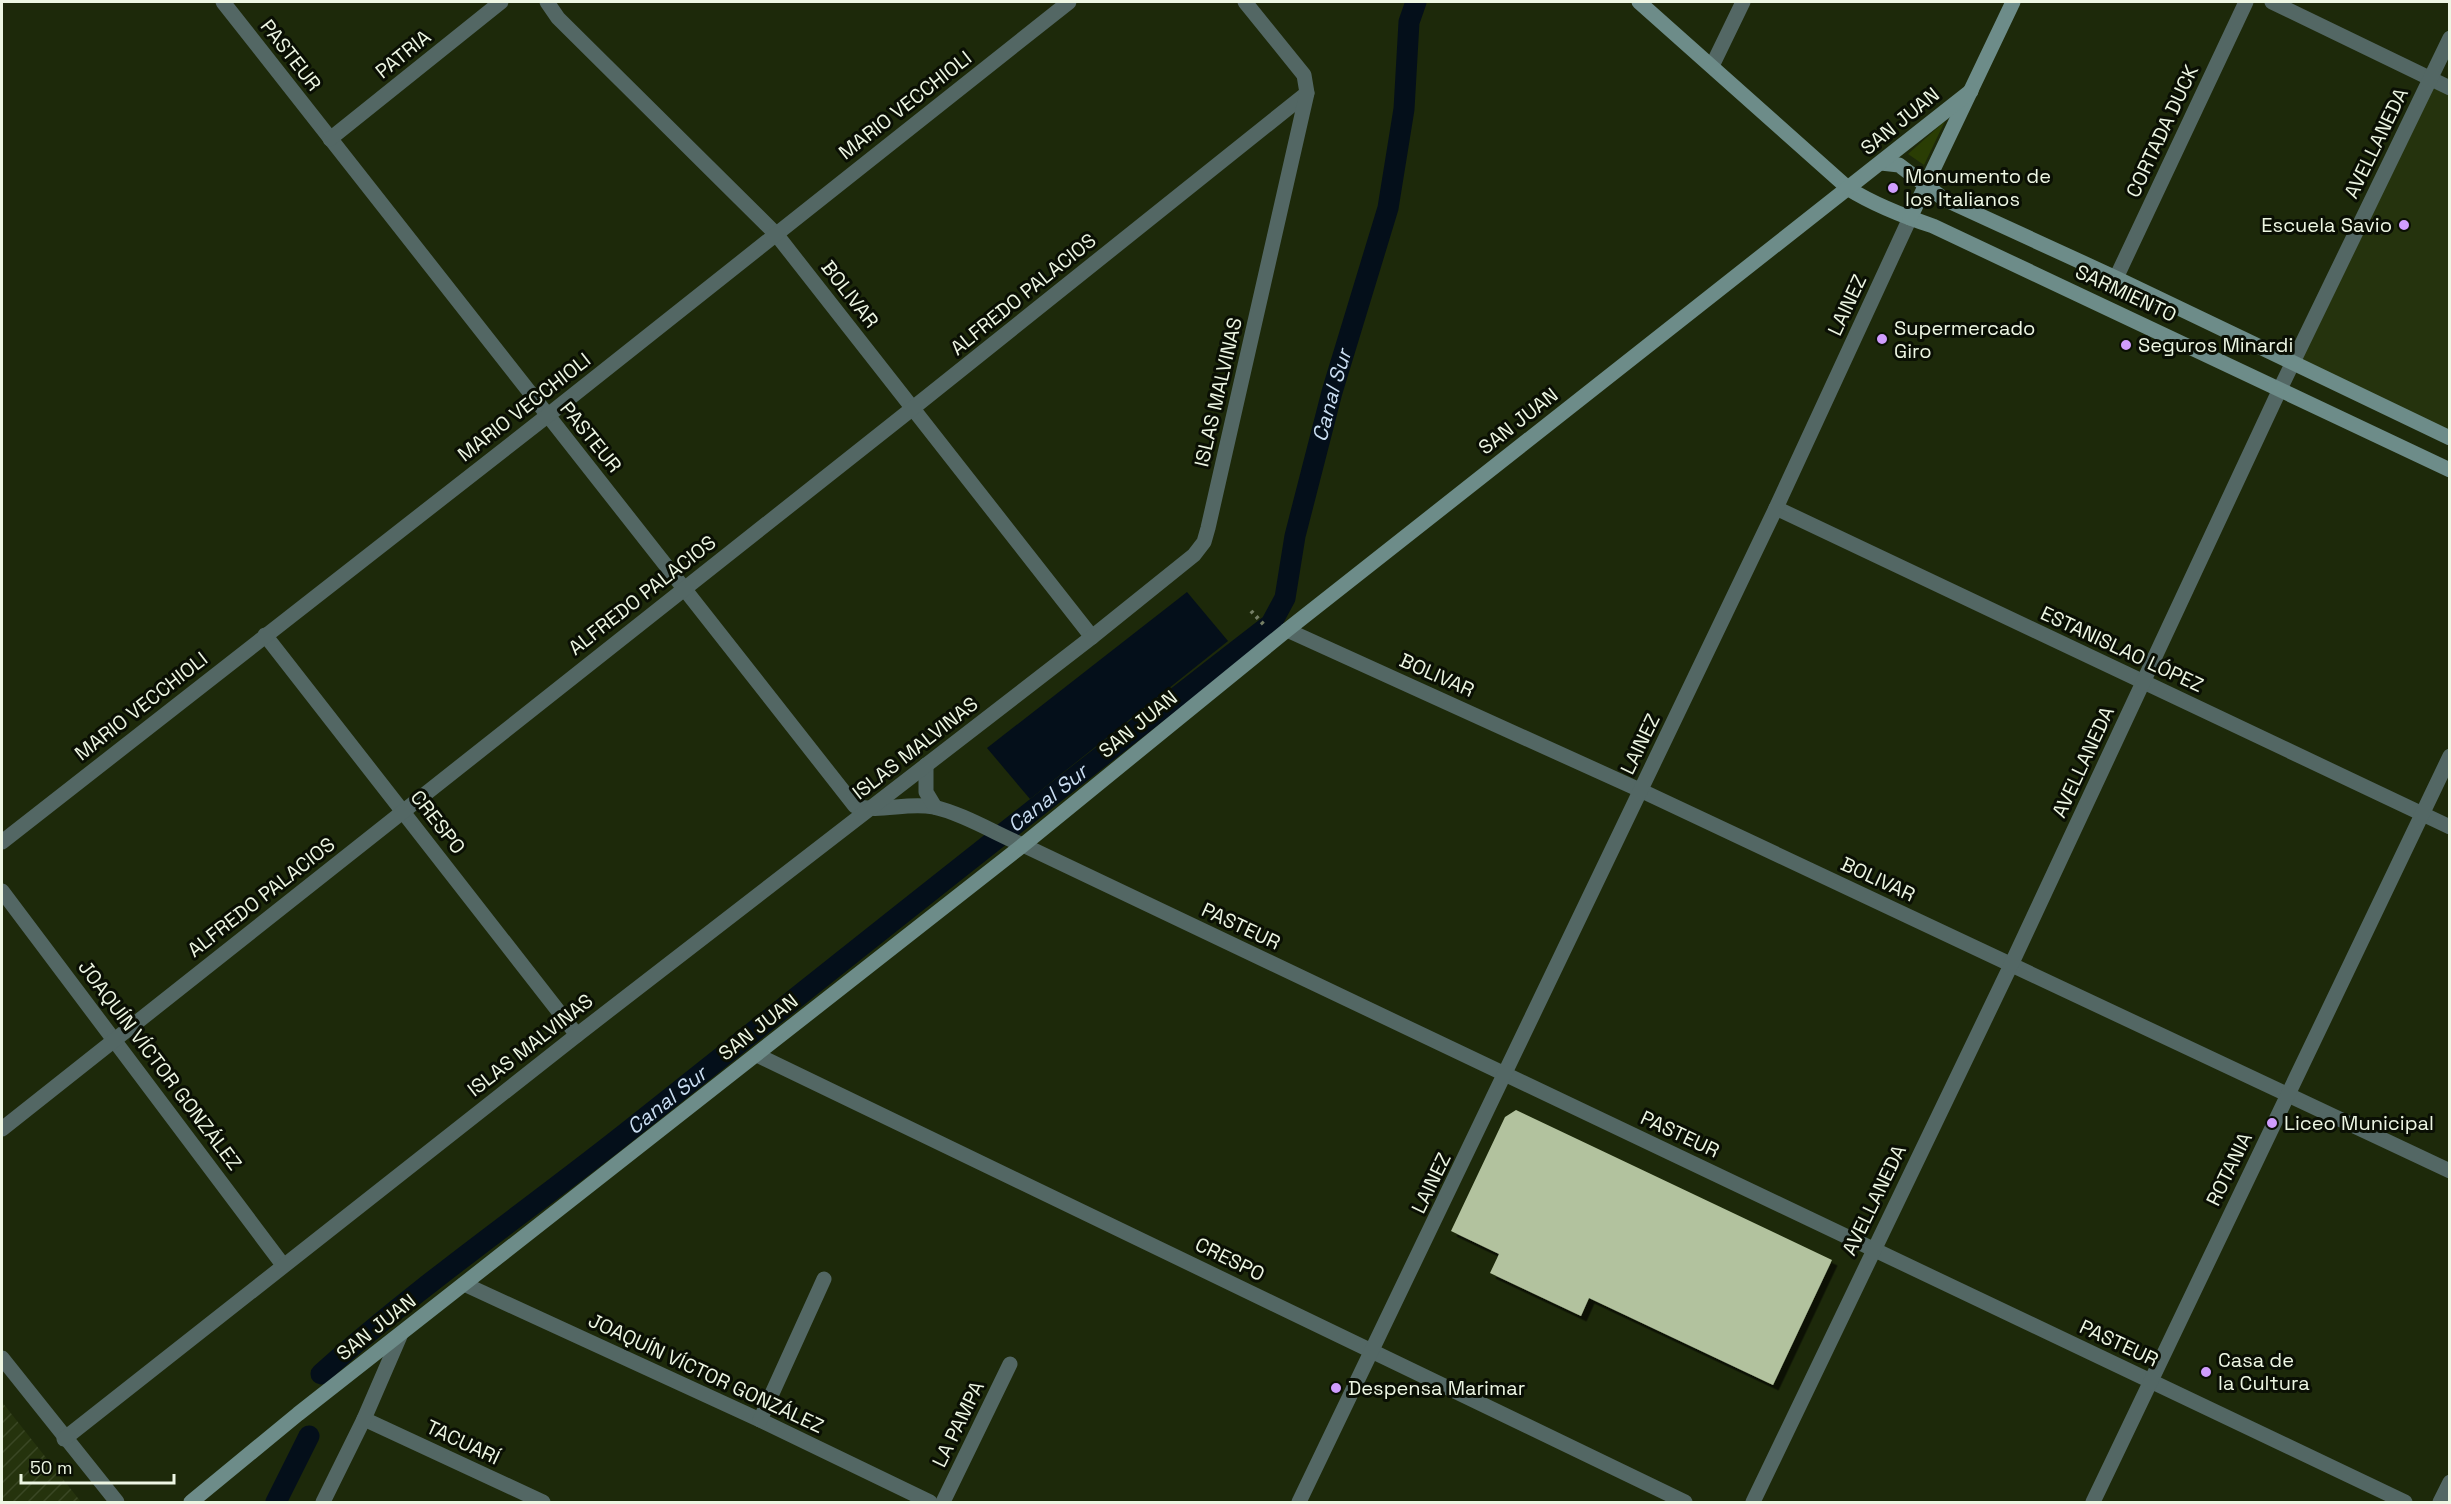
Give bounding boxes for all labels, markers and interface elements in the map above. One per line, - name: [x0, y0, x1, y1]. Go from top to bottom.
- street label: PASTEUR: [255, 14, 327, 96]
- street label: PATRIA: [370, 24, 436, 84]
- street label: MARIO VECCHIOLI: [833, 45, 977, 165]
- street label: CORTADA DUCK: [2120, 60, 2204, 202]
- street label: SAN JUAN: [1855, 81, 1945, 161]
- street label: AVELLANEDA: [2338, 83, 2414, 203]
- place label: Monumento de los Italianos: [1905, 163, 2051, 212]
- marker: Monumento de los Italianos: [1886, 181, 1900, 195]
- place label: Escuela Savio: [2261, 212, 2392, 238]
- marker: Escuela Savio: [2397, 218, 2411, 232]
- street label: ALFREDO PALACIOS: [945, 227, 1101, 361]
- street label: BOLIVAR: [815, 255, 885, 333]
- street label: SARMIENTO: [2071, 258, 2181, 328]
- street label: LAINEZ: [1822, 270, 1872, 340]
- street label: ISLAS MALVINAS: [1188, 315, 1248, 469]
- place label: Supermercado Giro: [1894, 315, 2035, 364]
- marker: Supermercado Giro: [1875, 332, 1889, 346]
- place label: Seguros Minardi: [2138, 332, 2293, 358]
- marker: Seguros Minardi: [2119, 338, 2133, 352]
- water label: Canal Sur: [1306, 344, 1358, 444]
- street label: MARIO VECCHIOLI: [452, 347, 596, 467]
- street label: SAN JUAN: [1473, 382, 1563, 460]
- street label: PASTEUR: [554, 396, 628, 478]
- street label: ALFREDO PALACIOS: [563, 529, 721, 661]
- street label: ESTANISLAO LÓPEZ: [2036, 600, 2208, 698]
- street label: MARIO VECCHIOLI: [69, 646, 213, 766]
- street label: BOLIVAR: [1396, 647, 1478, 703]
- street label: SAN JUAN: [1093, 684, 1183, 764]
- street label: ISLAS MALVINAS: [847, 691, 983, 805]
- street label: AVELLANEDA: [2046, 702, 2120, 822]
- street label: LAINEZ: [1614, 709, 1666, 779]
- water label: Canal Sur: [1002, 757, 1094, 838]
- street label: CRESPO: [405, 785, 471, 859]
- street label: ALFREDO PALACIOS: [182, 831, 340, 963]
- street label: BOLIVAR: [1837, 851, 1919, 907]
- street label: PASTEUR: [1197, 896, 1285, 956]
- street label: JOAQUÍN VÍCTOR GONZÁLEZ: [72, 955, 248, 1175]
- street label: ISLAS MALVINAS: [462, 988, 598, 1102]
- street label: SAN JUAN: [713, 988, 803, 1066]
- water label: Canal Sur: [621, 1059, 714, 1140]
- street label: PASTEUR: [1636, 1104, 1724, 1164]
- place label: Liceo Municipal: [2284, 1110, 2434, 1136]
- marker: Liceo Municipal: [2265, 1116, 2279, 1130]
- street label: ROTANIA: [2200, 1127, 2258, 1210]
- street label: AVELLANEDA: [1836, 1140, 1912, 1260]
- street label: LAINEZ: [1405, 1148, 1457, 1218]
- street label: CRESPO: [1191, 1231, 1269, 1287]
- street label: SAN JUAN: [331, 1288, 421, 1366]
- street label: JOAQUÍN VÍCTOR GONZÁLEZ: [584, 1307, 828, 1439]
- street label: PASTEUR: [2075, 1313, 2163, 1373]
- place label: Casa de la Cultura: [2218, 1347, 2310, 1396]
- marker: Casa de la Cultura: [2199, 1365, 2213, 1379]
- place label: Despensa Marimar: [1348, 1375, 1525, 1401]
- street label: LA PAMPA: [926, 1376, 990, 1471]
- marker: Despensa Marimar: [1329, 1381, 1343, 1395]
- street label: TACUARÍ: [422, 1414, 504, 1470]
- scale bar: [21, 1447, 174, 1485]
- text: 50 m: [30, 1456, 72, 1479]

